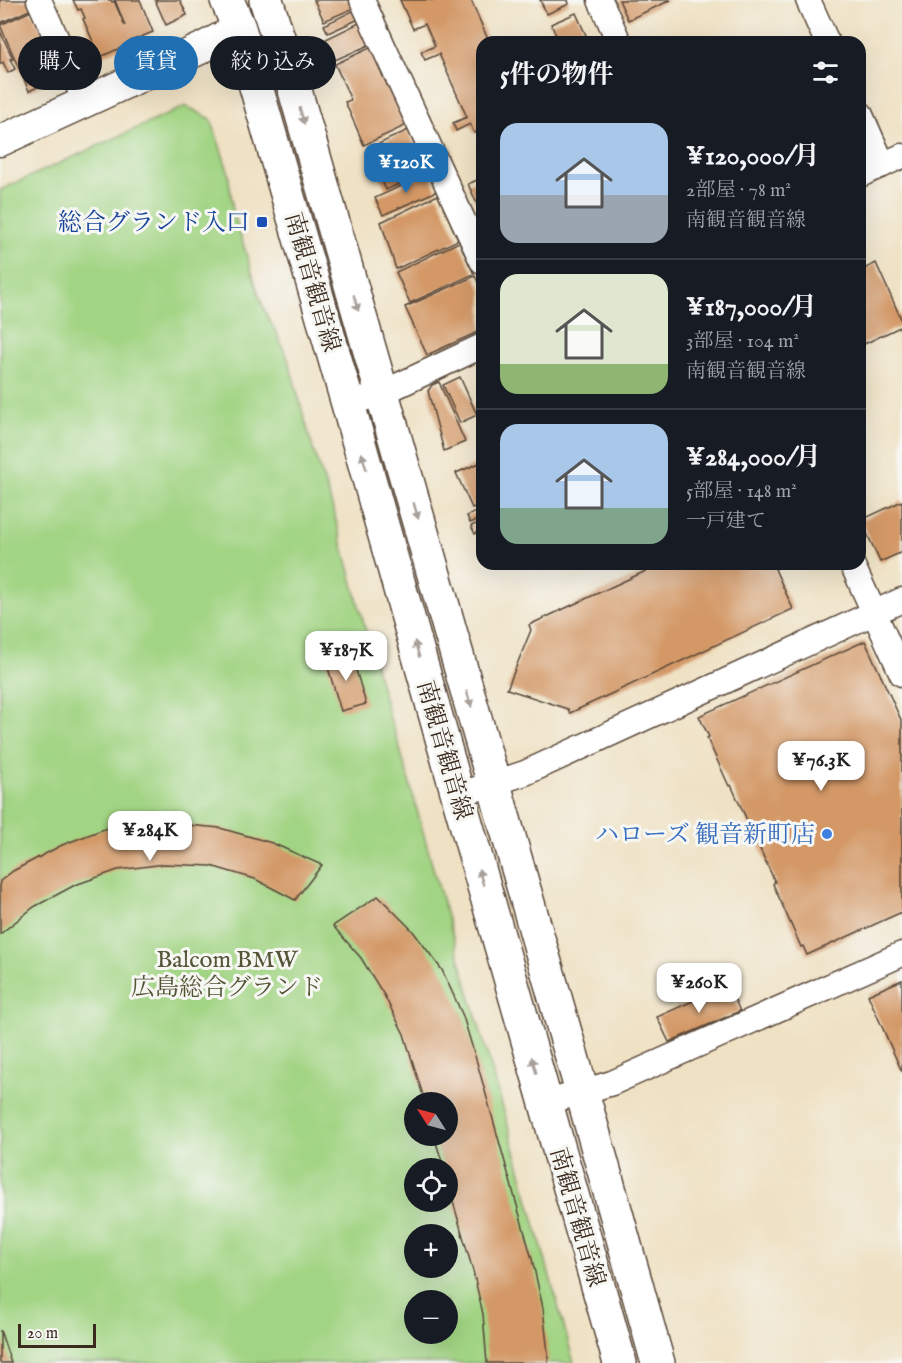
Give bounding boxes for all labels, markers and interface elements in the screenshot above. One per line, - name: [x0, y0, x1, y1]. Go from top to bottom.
- chip: 購入: [18, 36, 102, 90]
- chip: 賃貸: [114, 36, 198, 90]
- chip: 絞り込み: [210, 36, 336, 90]
- icon: filters: [809, 56, 842, 89]
- text: 5件の物件: [500, 59, 613, 92]
- one-way arrow: [298, 107, 307, 125]
- text: ¥120,000/月: [686, 140, 820, 173]
- pin: ¥120K: [364, 143, 448, 194]
- icon: home: [548, 147, 620, 219]
- text: ¥120K: [378, 150, 434, 175]
- text: 2部屋 · 78 m²: [686, 178, 791, 203]
- place label: 総合グランド入口: [58, 208, 250, 239]
- text: 南観音観音線: [686, 208, 806, 233]
- street label: 南観音観音線: [277, 209, 346, 356]
- marker: 総合グランド入口: [255, 215, 269, 229]
- text: ¥187,000/月: [686, 291, 817, 324]
- one-way arrow: [352, 295, 361, 313]
- icon: home: [548, 298, 620, 370]
- text: 3部屋 · 104 m²: [686, 329, 799, 354]
- text: 南観音観音線: [686, 359, 806, 384]
- text: ¥284,000/月: [686, 441, 821, 474]
- icon: home: [548, 448, 620, 520]
- one-way arrow: [359, 452, 369, 470]
- text: 5部屋 · 148 m²: [686, 479, 797, 504]
- one-way arrow: [412, 502, 421, 520]
- text: 一戸建て: [686, 509, 766, 534]
- pin: ¥187K: [304, 631, 388, 682]
- text: ¥187K: [319, 638, 373, 663]
- one-way arrow: [412, 640, 421, 658]
- street label: 南観音観音線: [409, 677, 478, 824]
- one-way arrow: [465, 690, 474, 708]
- pin: ¥76.3K: [772, 741, 870, 792]
- text: ¥76.3K: [792, 748, 850, 773]
- pin: ¥284K: [108, 811, 192, 862]
- text: ¥284K: [122, 818, 178, 843]
- place label: ハローズ 観音新町店: [595, 820, 815, 851]
- marker: ハローズ 観音新町店: [820, 827, 834, 841]
- one-way arrow: [476, 868, 485, 886]
- park label: Balcom BMW 広島総合グランド: [131, 945, 323, 1004]
- pin: ¥260K: [657, 963, 741, 1014]
- text: ¥260K: [671, 970, 727, 995]
- one-way arrow: [529, 1055, 538, 1073]
- north arrow: [404, 1092, 458, 1146]
- map controls: [404, 1092, 458, 1344]
- street label: 南観音観音線: [542, 1144, 611, 1291]
- button: locate: [404, 1158, 458, 1212]
- button: +: [404, 1224, 458, 1278]
- button: −: [404, 1290, 458, 1344]
- scale bar: [18, 1321, 96, 1348]
- text: 20 m: [27, 1324, 58, 1344]

